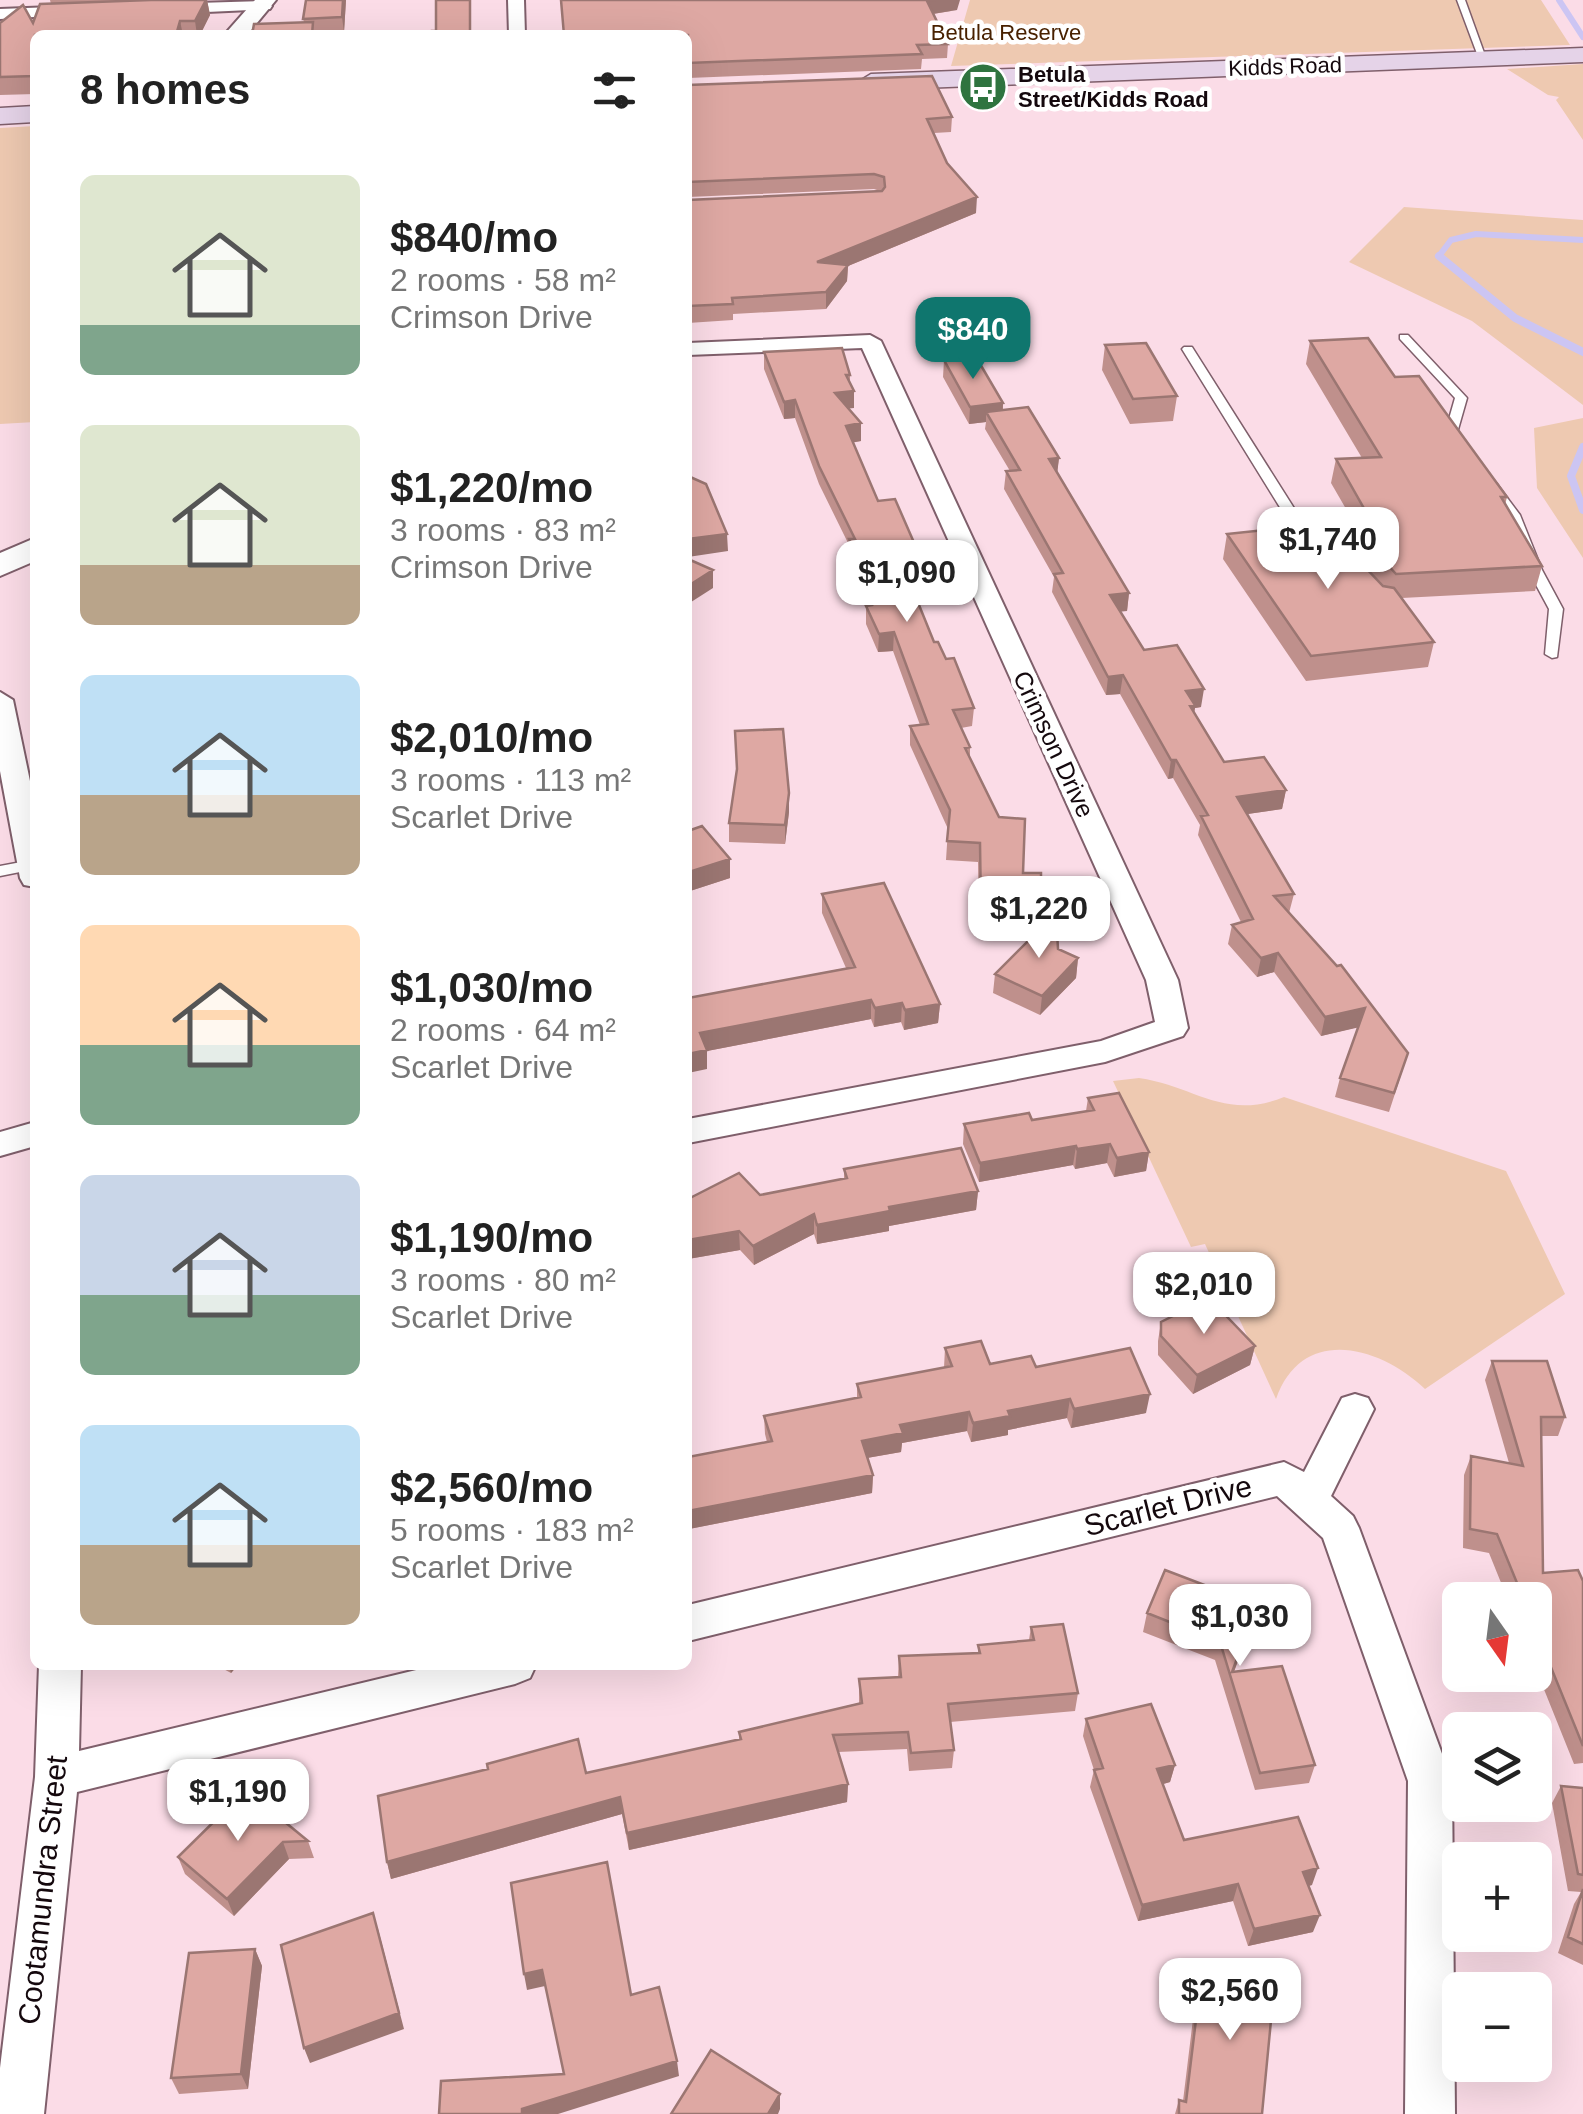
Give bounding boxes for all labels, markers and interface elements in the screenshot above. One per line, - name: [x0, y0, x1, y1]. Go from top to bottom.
- park label: Betula Reserve: [931, 20, 1081, 45]
- street label: Kidds Road: [1228, 52, 1342, 81]
- bus stop icon: Betula Street/Kidds Road: [957, 61, 1009, 113]
- place label: Betula Street/Kidds Road: [1018, 62, 1209, 112]
- icon: filters: [587, 63, 642, 118]
- text: 8 homes: [80, 66, 250, 113]
- text: $840/mo: [390, 214, 558, 261]
- icon: home: [160, 215, 280, 335]
- text: 2 rooms · 58 m²: [390, 262, 616, 298]
- pin: $840: [914, 297, 1032, 382]
- text: Crimson Drive: [390, 299, 593, 335]
- text: $840: [937, 311, 1009, 347]
- text: $1,220/mo: [390, 464, 593, 511]
- icon: home: [160, 465, 280, 585]
- pin: $1,740: [1247, 507, 1409, 592]
- text: 3 rooms · 83 m²: [390, 512, 616, 548]
- text: $1,740: [1279, 521, 1377, 557]
- pin: $1,090: [826, 540, 988, 625]
- text: Crimson Drive: [390, 549, 593, 585]
- text: $1,090: [858, 554, 956, 590]
- street label: Crimson Drive: [1008, 666, 1100, 822]
- text: $2,010/mo: [390, 714, 593, 761]
- icon: home: [160, 715, 280, 835]
- text: 3 rooms · 113 m²: [390, 762, 631, 798]
- text: Scarlet Drive: [390, 799, 573, 835]
- pin: $1,220: [958, 876, 1120, 961]
- text: $1,220: [990, 890, 1088, 926]
- text: $1,030/mo: [390, 964, 593, 1011]
- icon: home: [160, 965, 280, 1085]
- text: 2 rooms · 64 m²: [390, 1012, 616, 1048]
- text: Scarlet Drive: [390, 1049, 573, 1085]
- text: $1,190/mo: [390, 1214, 593, 1261]
- icon: home: [160, 1215, 280, 1335]
- pin: $2,010: [1123, 1252, 1285, 1337]
- text: 3 rooms · 80 m²: [390, 1262, 616, 1298]
- text: $2,010: [1155, 1266, 1253, 1302]
- text: Scarlet Drive: [390, 1299, 573, 1335]
- text: $2,560/mo: [390, 1464, 593, 1511]
- icon: home: [160, 1465, 280, 1585]
- street label: Scarlet Drive: [1081, 1469, 1255, 1542]
- text: 5 rooms · 183 m²: [390, 1512, 634, 1548]
- text: Scarlet Drive: [390, 1549, 573, 1585]
- north arrow: [1442, 1582, 1552, 1692]
- map controls: [1442, 1582, 1552, 2082]
- pin: $1,030: [1159, 1584, 1321, 1669]
- text: $1,030: [1191, 1598, 1289, 1634]
- button: layers: [1442, 1712, 1552, 1822]
- street label: Cootamundra Street: [12, 1753, 73, 2026]
- pin: $1,190: [157, 1759, 319, 1844]
- text: $1,190: [189, 1773, 287, 1809]
- button: +: [1442, 1842, 1552, 1952]
- pin: $2,560: [1149, 1958, 1311, 2043]
- text: $2,560: [1181, 1972, 1279, 2008]
- button: −: [1442, 1972, 1552, 2082]

